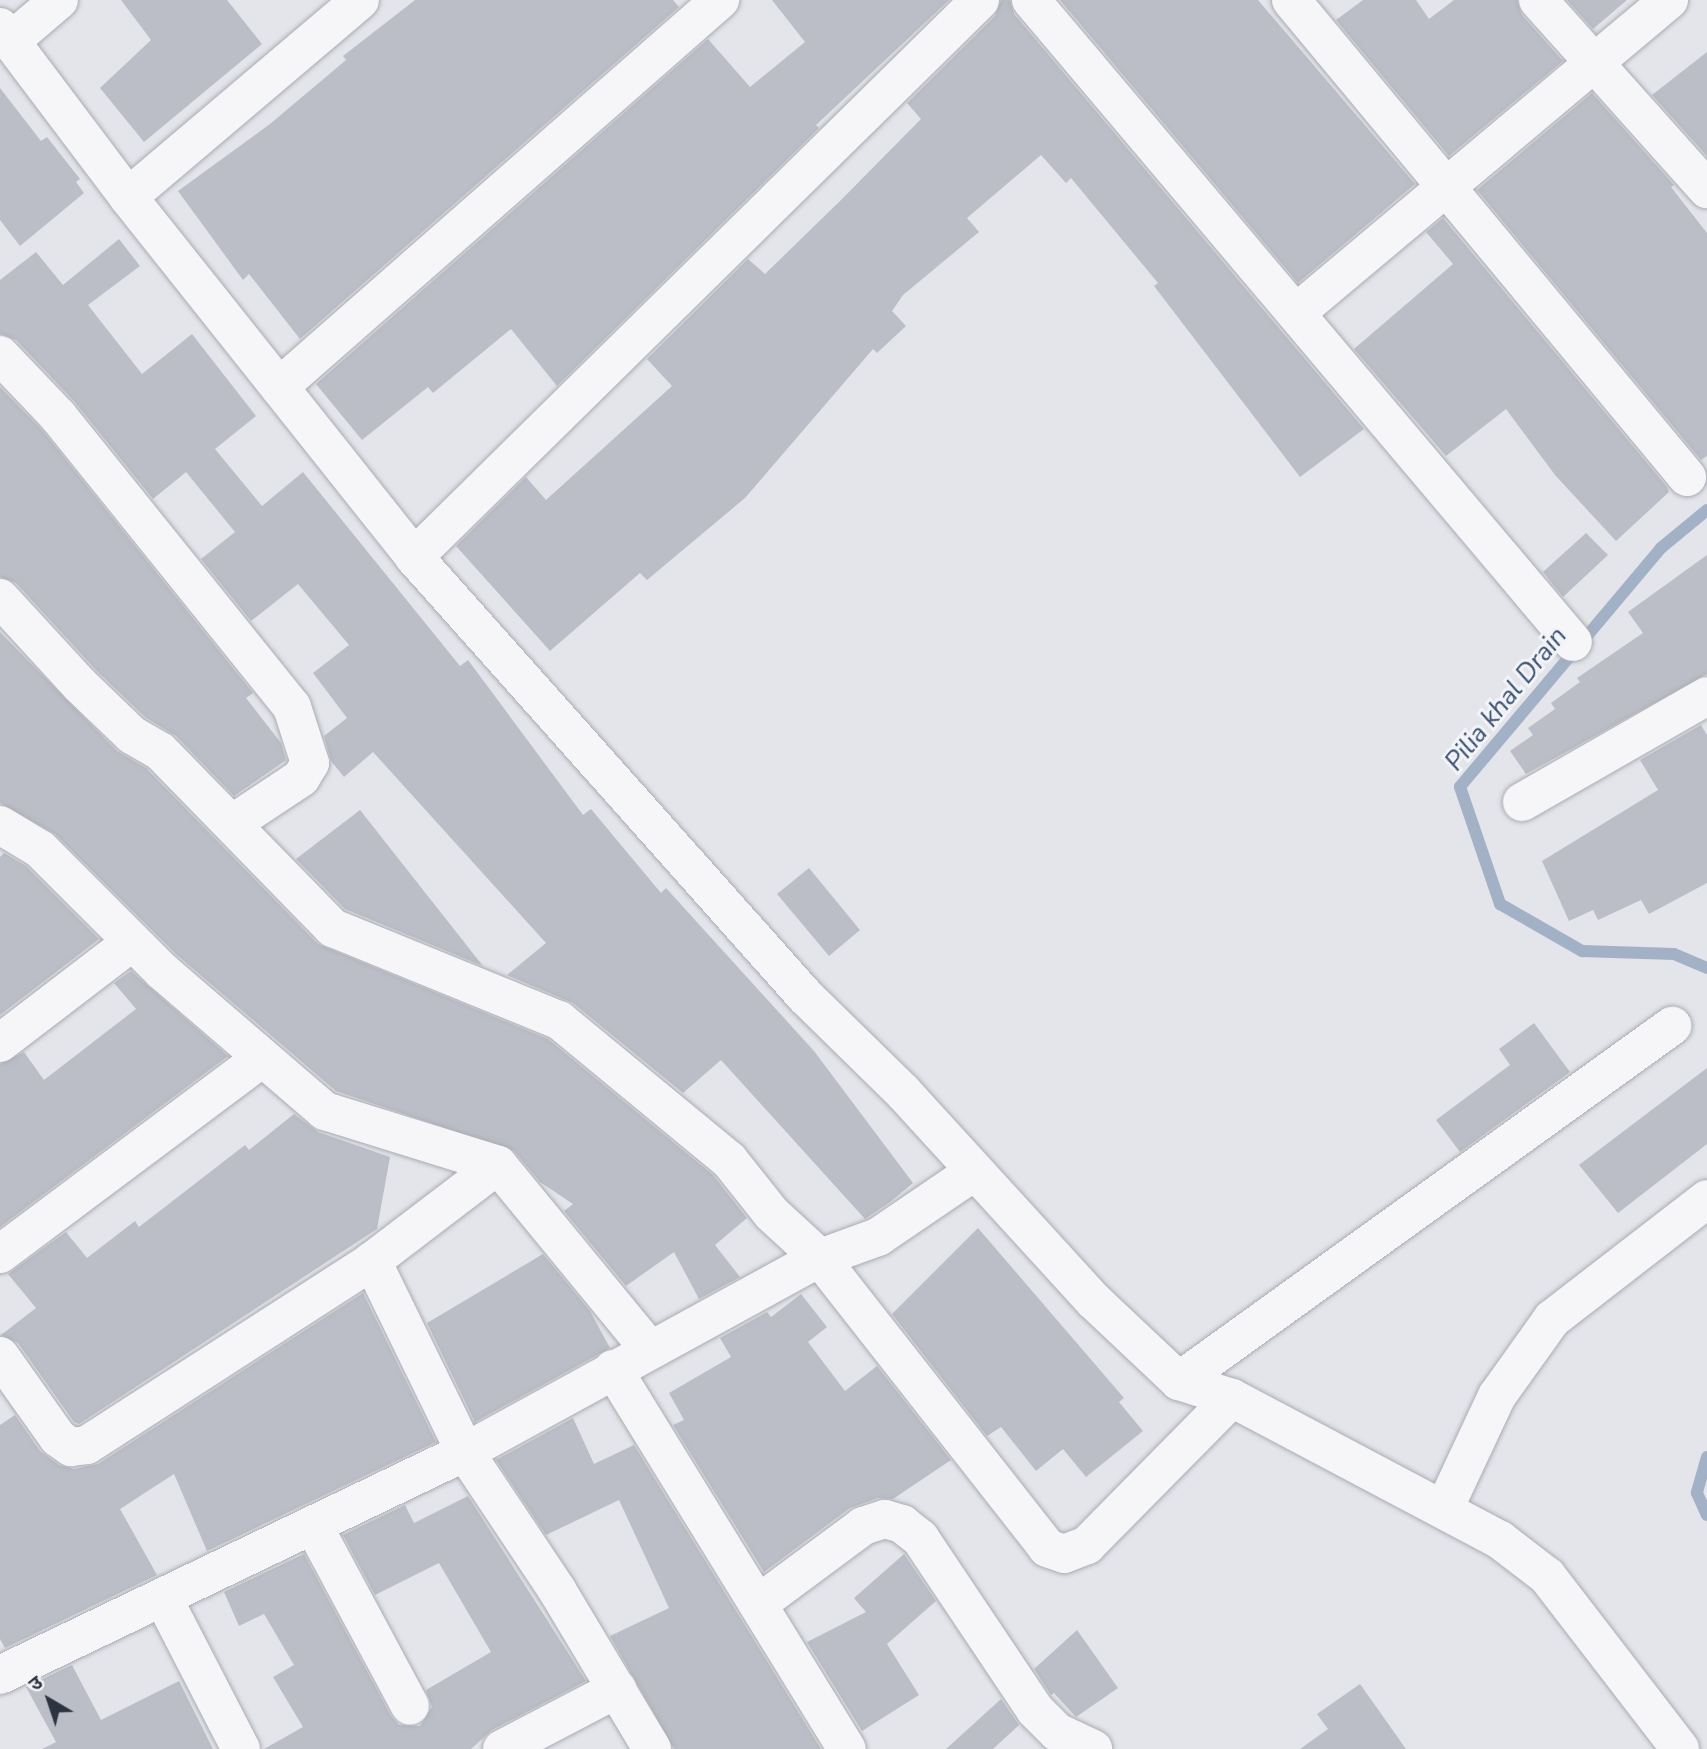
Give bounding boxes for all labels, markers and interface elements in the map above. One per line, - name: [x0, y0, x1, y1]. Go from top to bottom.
- water label: Pilia khal Drain: [1439, 621, 1573, 777]
- north arrow: [14, 1665, 84, 1735]
- text: उ: [23, 1670, 48, 1697]

